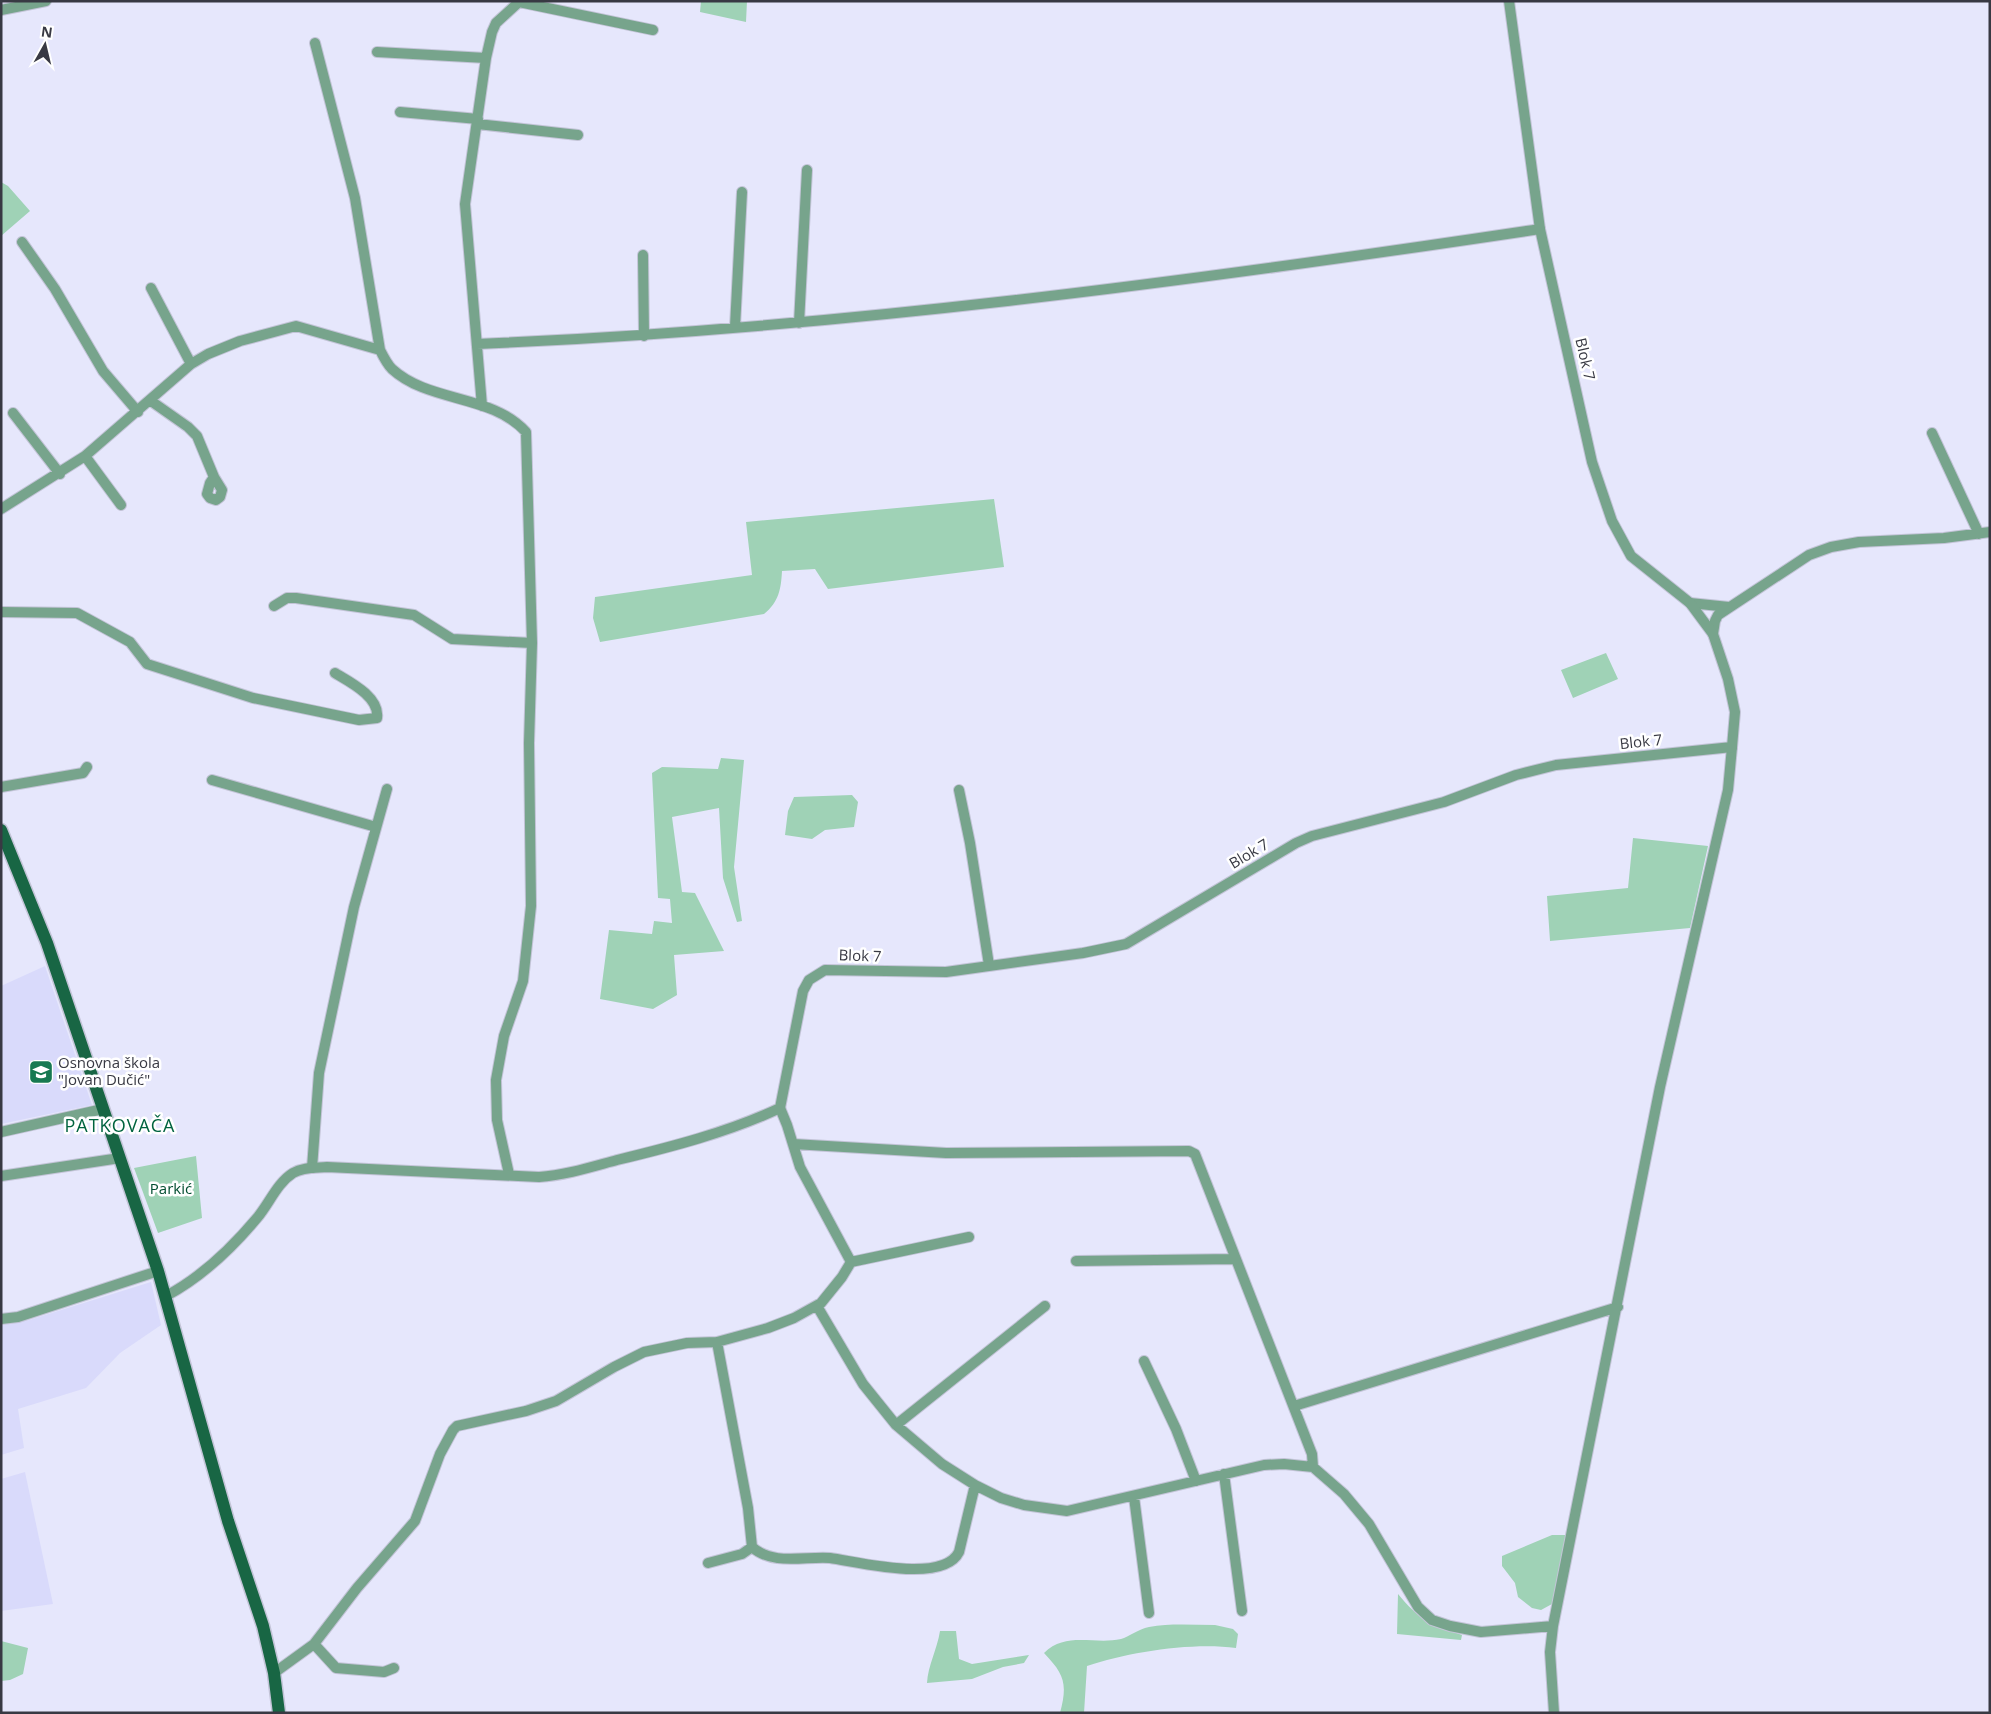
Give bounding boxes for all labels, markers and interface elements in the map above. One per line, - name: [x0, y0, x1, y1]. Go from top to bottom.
- north arrow: [20, 20, 70, 70]
- text: N: [40, 21, 54, 42]
- street label: Blok 7: [1571, 336, 1601, 382]
- street label: Blok 7: [1619, 729, 1663, 753]
- street label: Blok 7: [1225, 834, 1272, 873]
- street label: Blok 7: [838, 944, 882, 966]
- place label: Osnovna škola "Jovan Dučić": [58, 1052, 160, 1089]
- school or university icon: Osnovna škola "Jovan Dučić": [28, 1059, 54, 1085]
- district label: PATKOVAČA: [65, 1113, 175, 1137]
- park label: Parkić: [150, 1178, 192, 1198]

